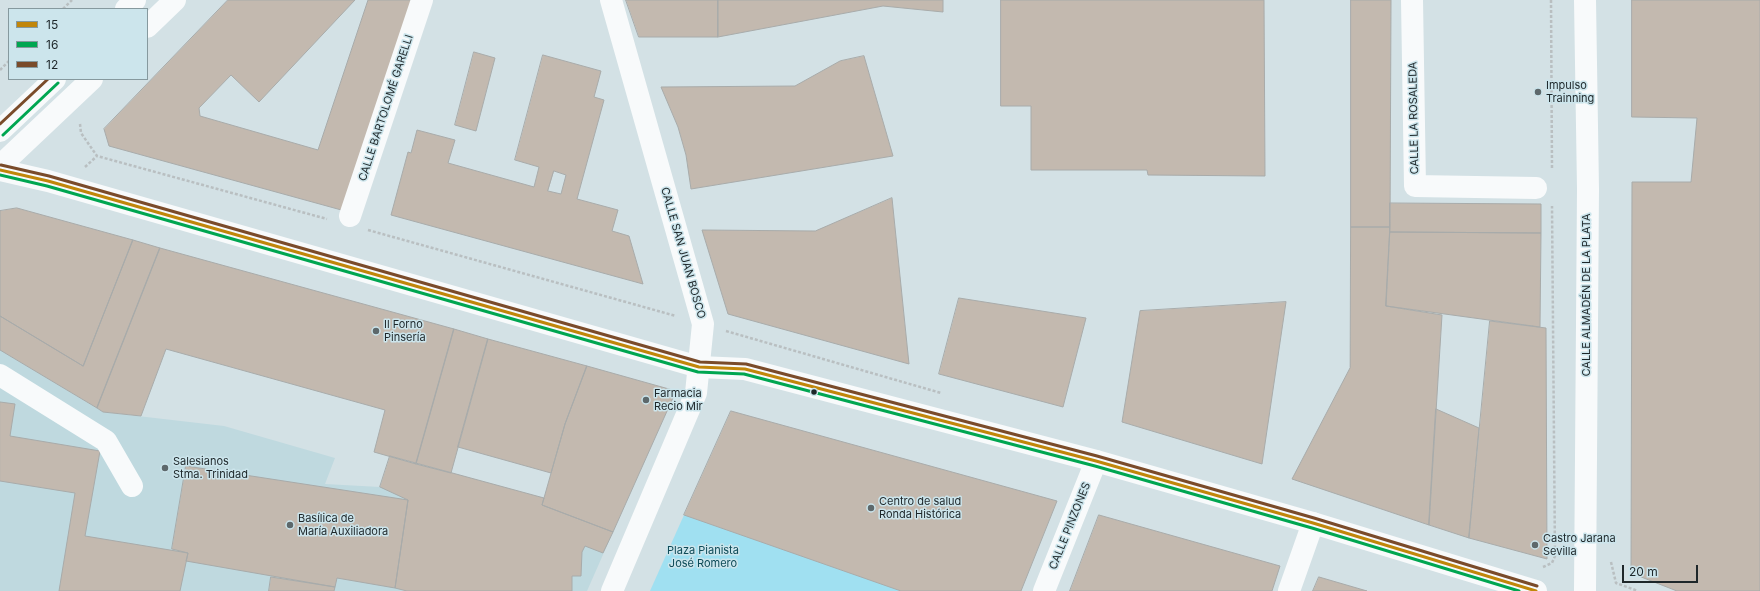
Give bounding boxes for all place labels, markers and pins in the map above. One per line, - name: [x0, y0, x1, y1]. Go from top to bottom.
- place label: Impulso Trainning: [1546, 79, 1594, 105]
- marker: Impulso Trainning: [1533, 87, 1543, 97]
- place label: Il Forno Pinsería: [384, 318, 426, 344]
- marker: Il Forno Pinsería: [371, 326, 381, 336]
- place label: Farmacia Recio Mir: [654, 387, 703, 413]
- unlabelled marker: [809, 387, 819, 397]
- marker: Farmacia Recio Mir: [641, 395, 651, 405]
- place label: Salesianos Stma. Trinidad: [173, 455, 248, 481]
- marker: Salesianos Stma. Trinidad: [160, 463, 170, 473]
- place label: Centro de salud Ronda Histórica: [879, 495, 961, 521]
- marker: Centro de salud Ronda Histórica: [866, 503, 876, 513]
- place label: Basílica de María Auxiliadora: [298, 512, 388, 538]
- marker: Basílica de María Auxiliadora: [285, 520, 295, 530]
- place label: Castro Jarana Sevilla: [1543, 532, 1616, 558]
- marker: Castro Jarana Sevilla: [1530, 540, 1540, 550]

